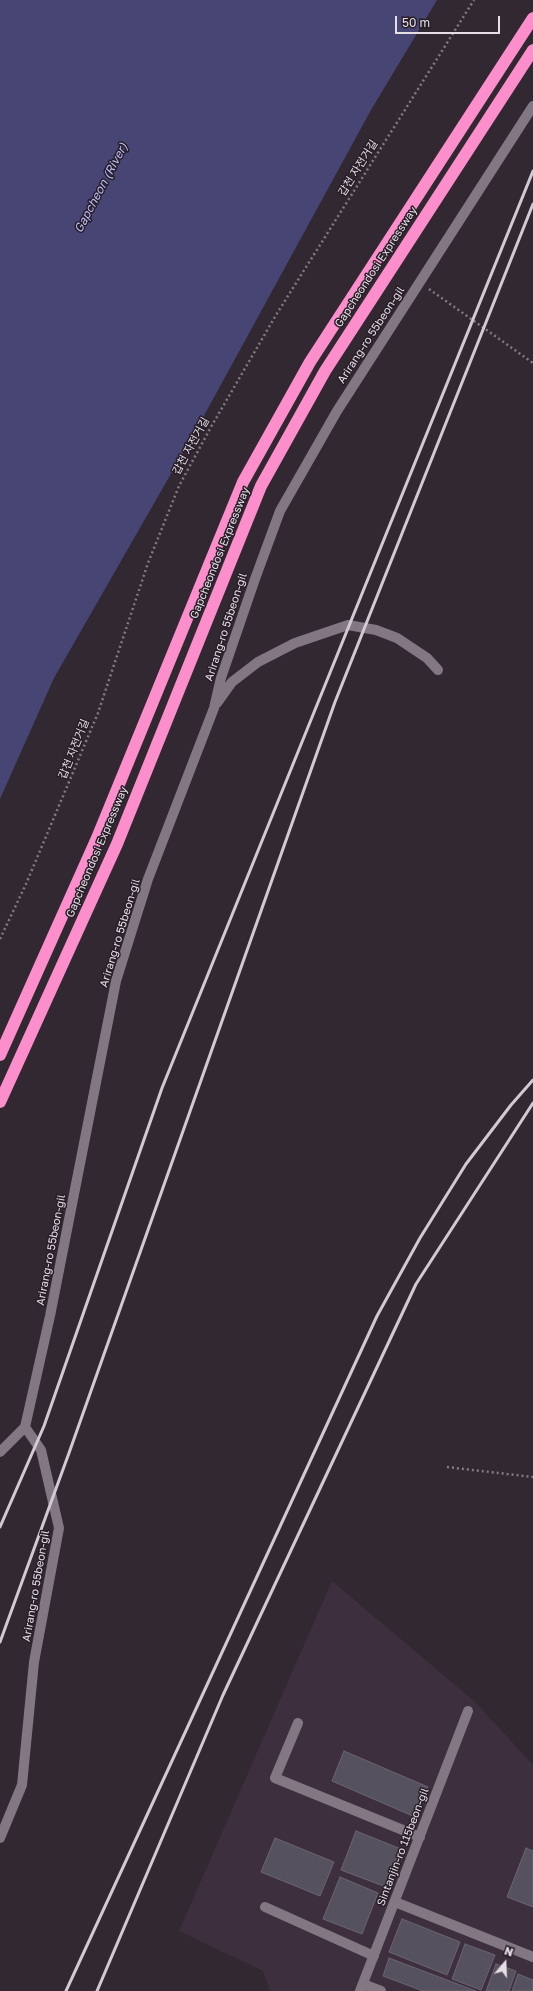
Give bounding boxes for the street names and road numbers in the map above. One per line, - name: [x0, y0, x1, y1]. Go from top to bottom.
- street label: 갑천 자전거길: [336, 138, 380, 198]
- street label: Gapcheondosi Expressway: [332, 204, 420, 330]
- street label: Arirang-ro 55beon-gil: [335, 284, 407, 386]
- street label: 갑천 자전거길: [170, 415, 212, 477]
- street label: Gapcheondosi Expressway: [188, 485, 252, 621]
- street label: Arirang-ro 55beon-gil: [202, 571, 250, 683]
- street label: 갑천 자전거길: [56, 717, 92, 781]
- street label: Gapcheondosi Expressway: [63, 785, 131, 919]
- street label: Arirang-ro 55beon-gil: [97, 877, 143, 989]
- street label: Arirang-ro 55beon-gil: [34, 1193, 68, 1307]
- street label: Arirang-ro 55beon-gil: [20, 1529, 52, 1643]
- street label: Sintanjin-ro 115beon-gil: [374, 1786, 432, 1908]

